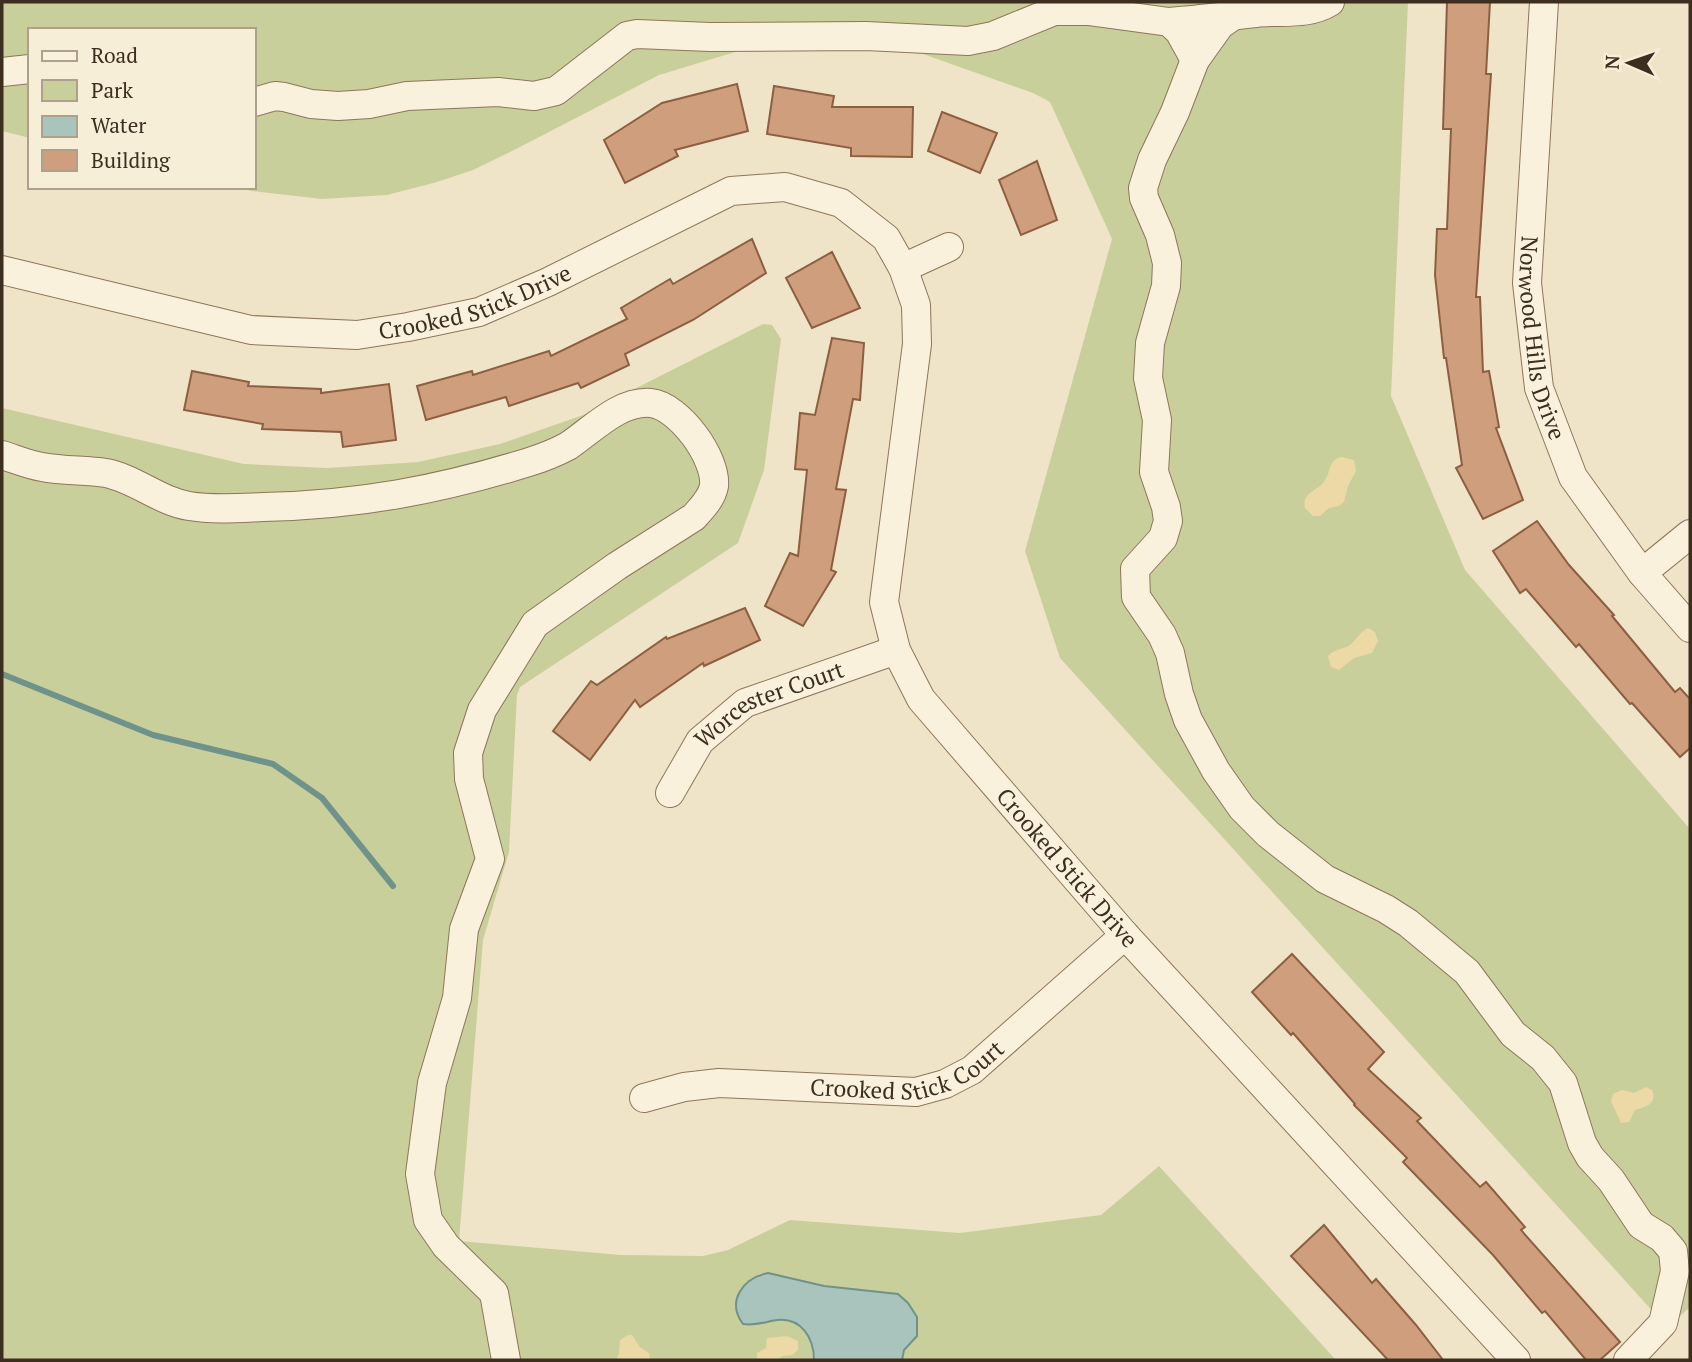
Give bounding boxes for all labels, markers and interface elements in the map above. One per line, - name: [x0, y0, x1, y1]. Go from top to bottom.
- legend: [28, 28, 256, 189]
- north arrow: [1594, 28, 1664, 98]
- text: Road: [91, 41, 138, 69]
- text: N: [1599, 54, 1624, 70]
- text: Park: [91, 76, 133, 104]
- text: Water: [91, 111, 146, 139]
- text: Building: [91, 146, 171, 174]
- street label: Norwood Hills Drive: [1512, 235, 1573, 444]
- street label: Crooked Stick Drive: [376, 257, 576, 346]
- street label: Worcester Court: [688, 653, 848, 754]
- street label: Crooked Stick Drive: [990, 781, 1145, 954]
- street label: Crooked Stick Court: [809, 1033, 1011, 1107]

